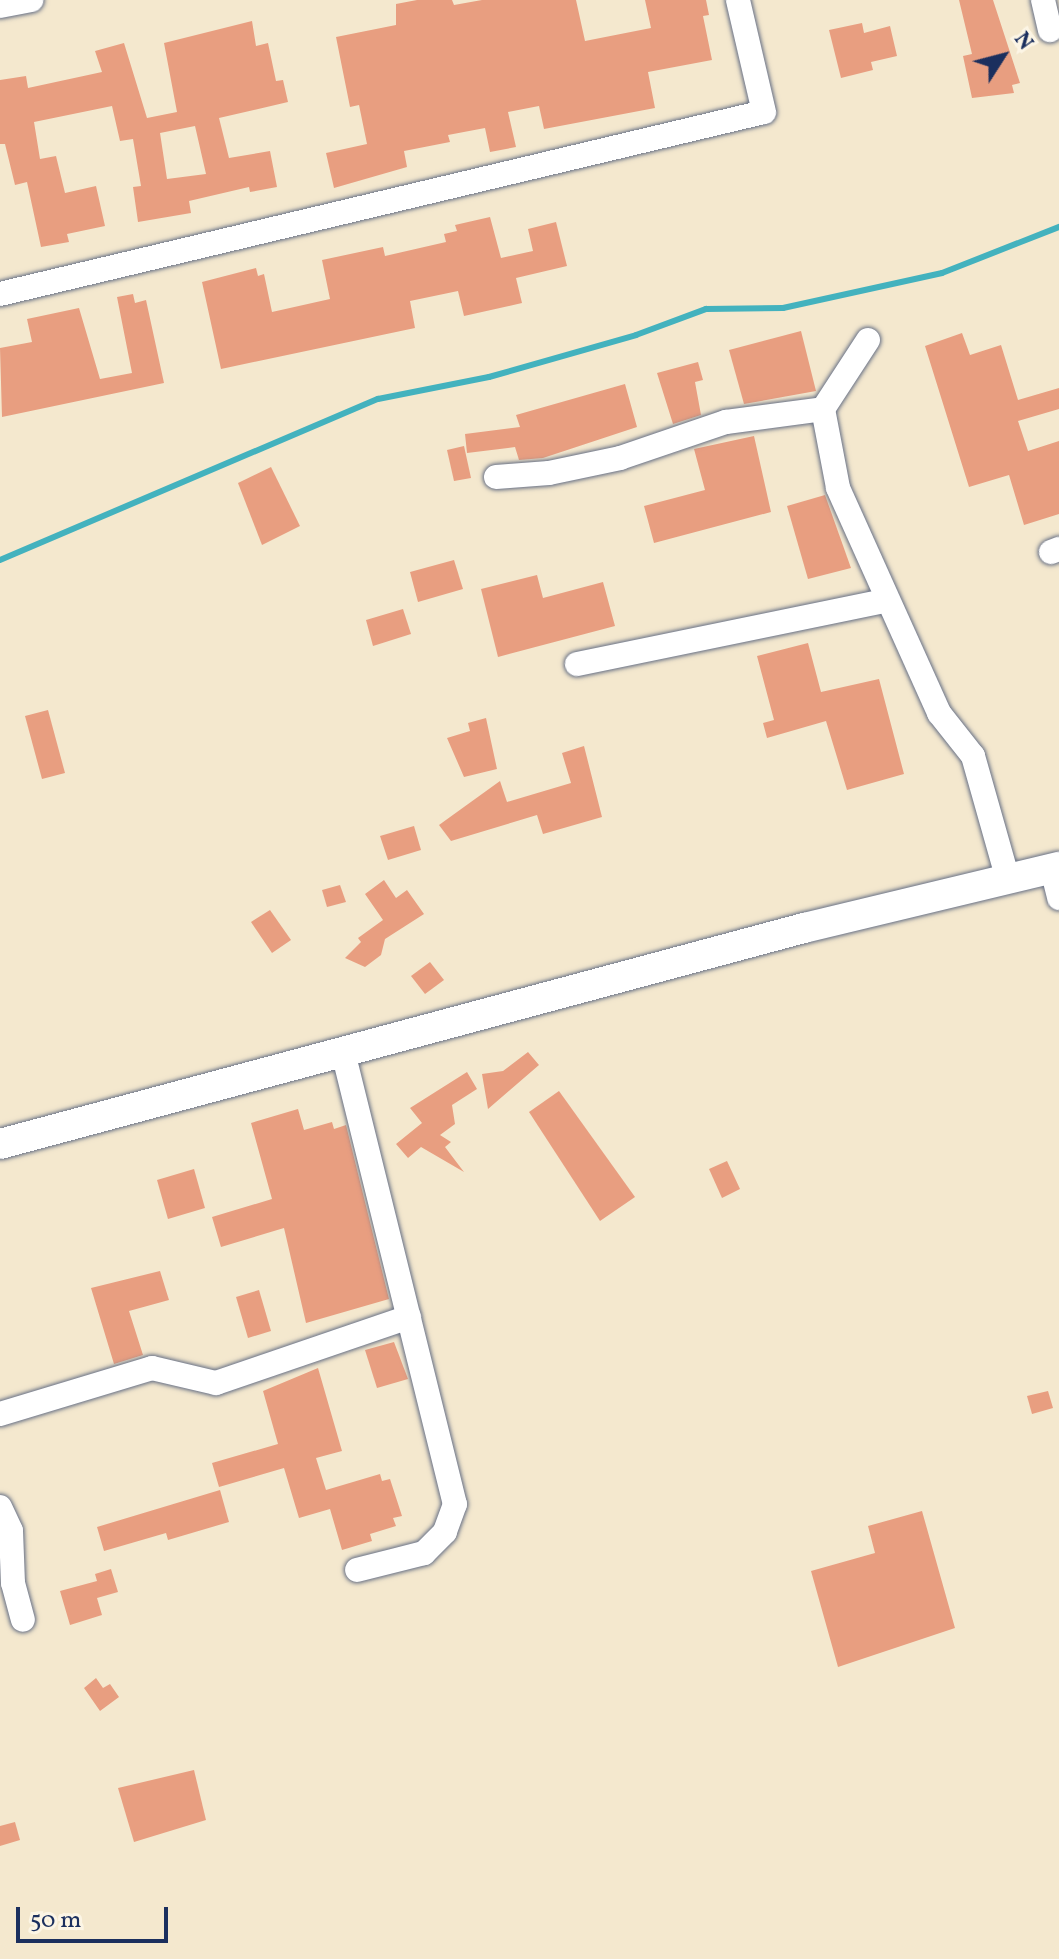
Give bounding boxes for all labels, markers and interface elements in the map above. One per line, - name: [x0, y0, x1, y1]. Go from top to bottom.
- north arrow: [963, 16, 1043, 96]
- text: N: [1006, 26, 1040, 57]
- scale bar: [20, 1891, 172, 1941]
- text: 50 m: [30, 1904, 82, 1938]

